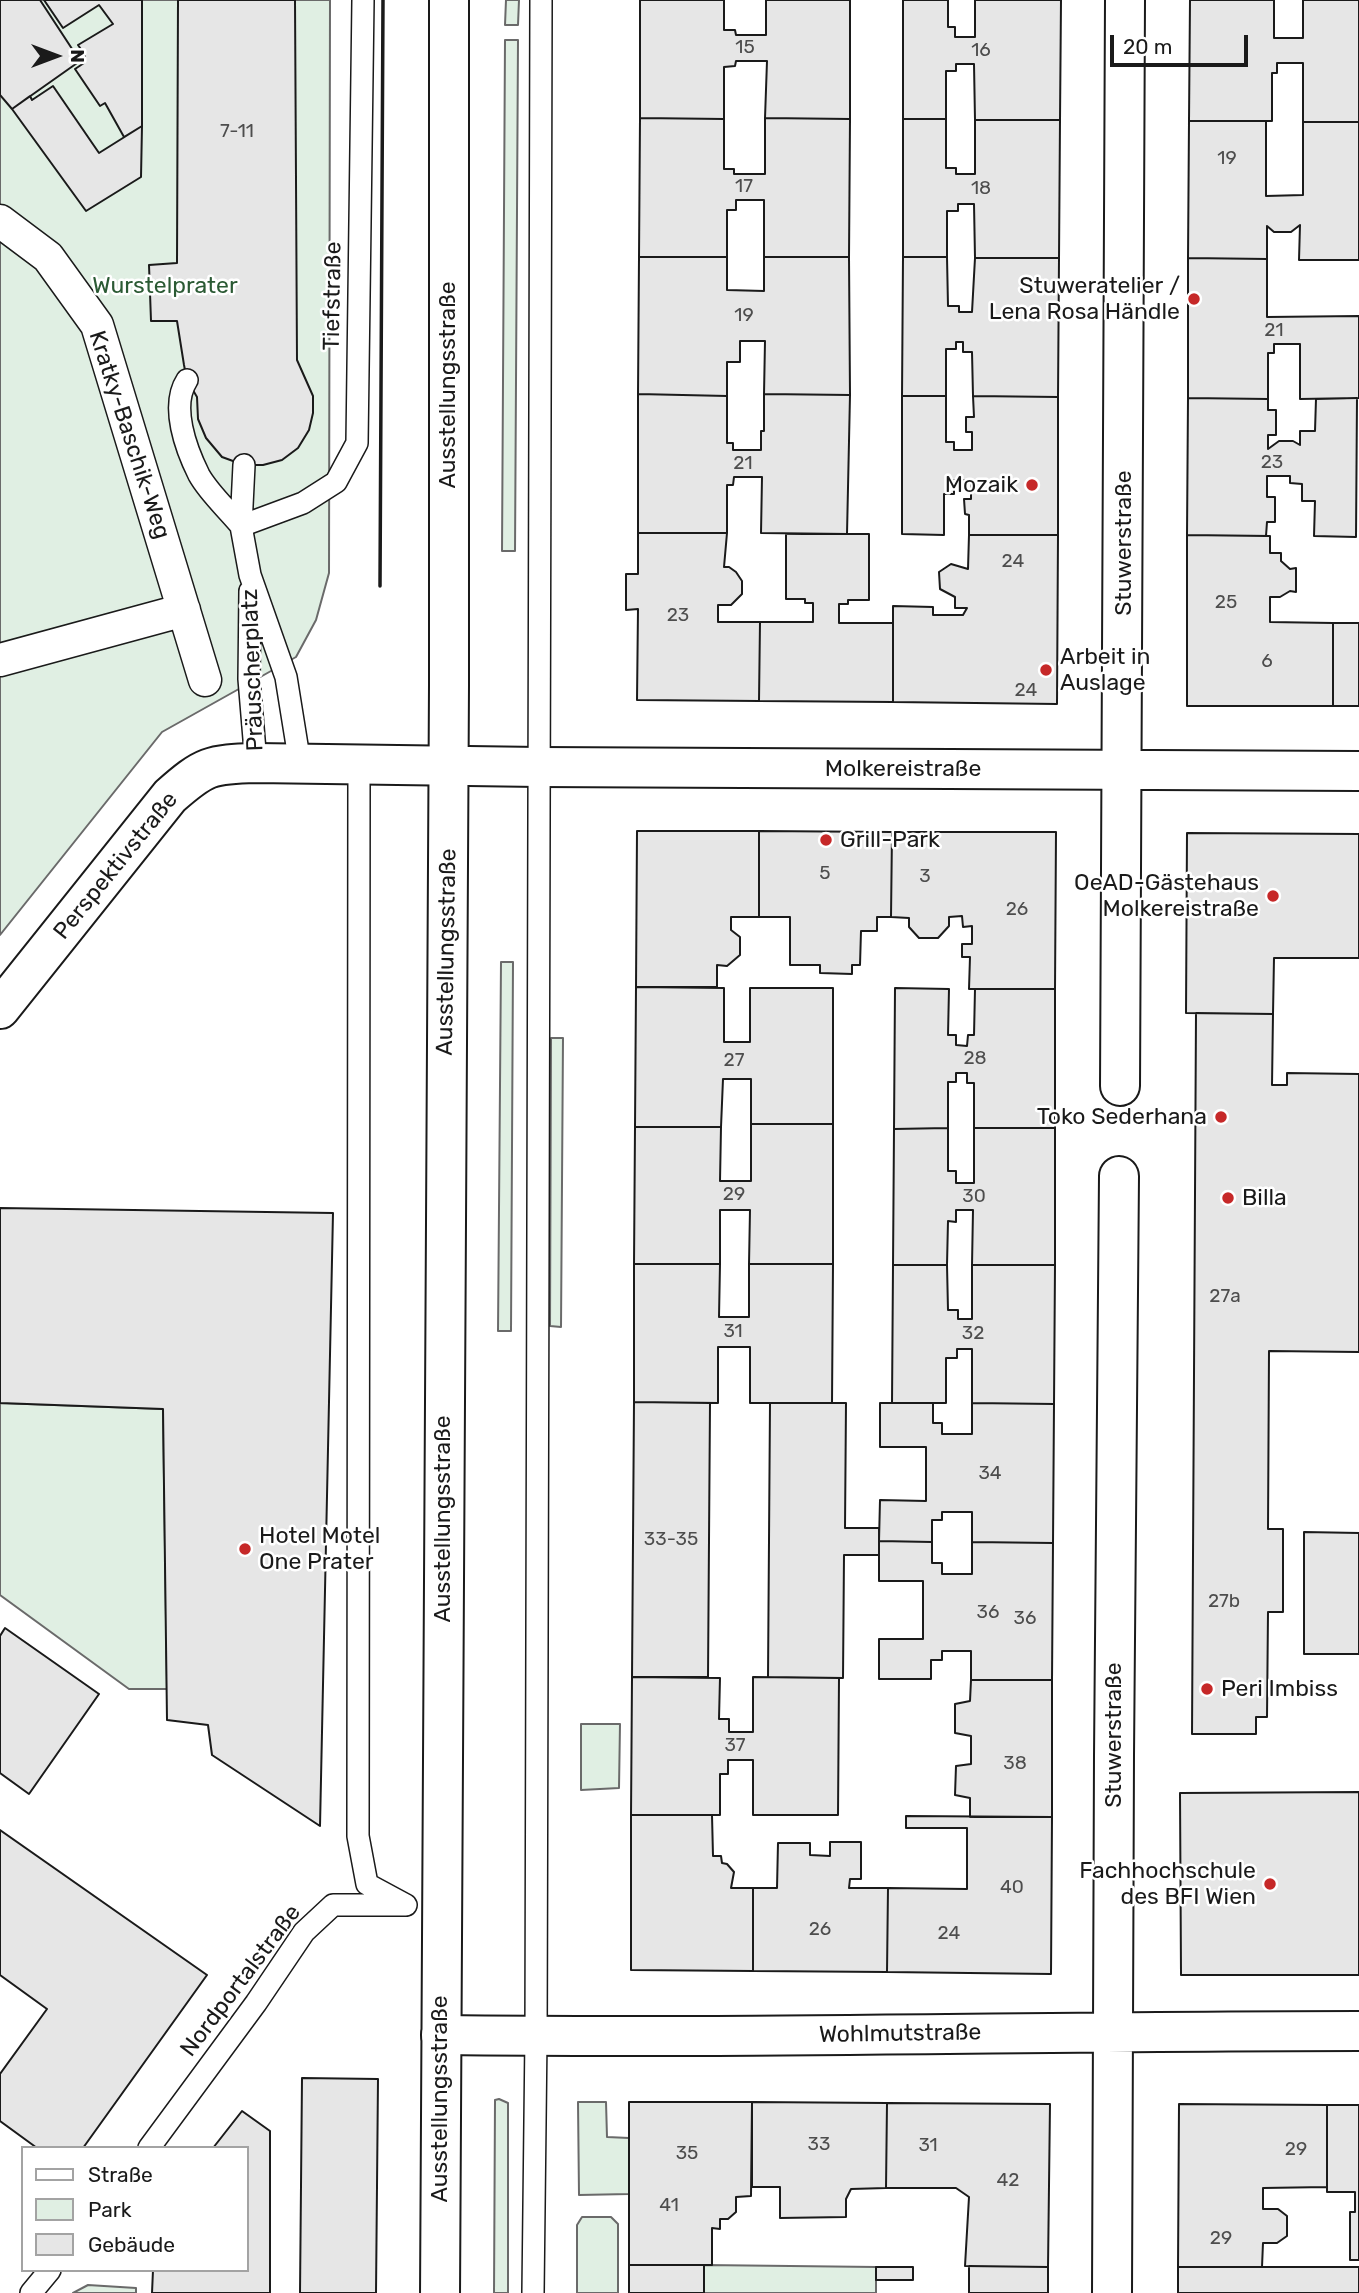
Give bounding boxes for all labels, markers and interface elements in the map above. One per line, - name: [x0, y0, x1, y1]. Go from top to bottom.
- north arrow: [21, 21, 91, 91]
- scale bar: [1114, 21, 1252, 65]
- text: 20 m: [1123, 34, 1172, 59]
- house number: 15: [735, 37, 755, 59]
- house number: 16: [971, 40, 991, 62]
- text: N: [66, 49, 89, 63]
- house number: 7-11: [220, 121, 254, 143]
- house number: 19: [1217, 148, 1237, 170]
- house number: 17: [735, 176, 753, 198]
- house number: 18: [971, 178, 991, 200]
- street label: Tiefstraße: [318, 241, 348, 351]
- park label: Wurstelprater: [92, 272, 238, 300]
- place label: Stuweratelier / Lena Rosa Händle: [989, 272, 1180, 326]
- street label: Ausstellungsstraße: [434, 281, 462, 489]
- marker: Stuweratelier / Lena Rosa Händle: [1186, 291, 1202, 307]
- house number: 19: [734, 305, 754, 327]
- house number: 21: [1264, 320, 1284, 342]
- street label: Kratky-Baschik-Weg: [82, 327, 176, 543]
- house number: 23: [1261, 452, 1283, 474]
- house number: 21: [733, 453, 753, 475]
- street label: Stuwerstraße: [1110, 470, 1138, 616]
- place label: Mozaik: [945, 471, 1018, 499]
- marker: Mozaik: [1024, 477, 1040, 493]
- house number: 24: [1002, 551, 1024, 573]
- street label: Präuscherplatz: [236, 588, 270, 752]
- house number: 25: [1215, 592, 1237, 614]
- house number: 23: [667, 605, 689, 627]
- place label: Arbeit in Auslage: [1060, 643, 1150, 697]
- house number: 6: [1261, 651, 1273, 673]
- marker: Arbeit in Auslage: [1038, 662, 1054, 678]
- house number: 24: [1015, 680, 1037, 702]
- street label: Molkereistraße: [825, 755, 981, 783]
- street label: Perspektivstraße: [48, 787, 184, 945]
- place label: Grill-Park: [840, 826, 940, 854]
- marker: Grill-Park: [818, 832, 834, 848]
- street label: Ausstellungsstraße: [431, 848, 463, 1056]
- house number: 5: [819, 863, 831, 885]
- house number: 3: [919, 866, 931, 888]
- place label: OeAD-Gästehaus Molkereistraße: [1074, 869, 1259, 923]
- marker: OeAD-Gästehaus Molkereistraße: [1265, 888, 1281, 904]
- house number: 26: [1006, 899, 1028, 921]
- house number: 28: [963, 1048, 987, 1070]
- house number: 27: [724, 1050, 744, 1072]
- place label: Toko Sederhana: [1037, 1103, 1207, 1131]
- marker: Toko Sederhana: [1213, 1109, 1229, 1125]
- house number: 29: [723, 1184, 745, 1206]
- place label: Billa: [1242, 1184, 1287, 1212]
- house number: 30: [962, 1186, 986, 1208]
- marker: Billa: [1220, 1190, 1236, 1206]
- house number: 27a: [1209, 1286, 1241, 1308]
- house number: 31: [723, 1321, 743, 1343]
- house number: 32: [962, 1323, 984, 1345]
- street label: Ausstellungsstraße: [429, 1415, 457, 1623]
- house number: 34: [978, 1463, 1002, 1485]
- place label: Hotel Motel One Prater: [259, 1522, 380, 1576]
- house number: 33-35: [644, 1529, 698, 1551]
- marker: Hotel Motel One Prater: [237, 1541, 253, 1557]
- house number: 27b: [1208, 1591, 1240, 1613]
- house number: 36: [977, 1602, 999, 1624]
- house number: 36: [1014, 1608, 1036, 1630]
- street label: Stuwerstraße: [1100, 1662, 1128, 1808]
- place label: Peri Imbiss: [1221, 1675, 1338, 1703]
- marker: Peri Imbiss: [1199, 1681, 1215, 1697]
- house number: 37: [724, 1735, 746, 1757]
- house number: 38: [1003, 1753, 1027, 1775]
- place label: Fachhochschule des BFI Wien: [1079, 1857, 1256, 1911]
- marker: Fachhochschule des BFI Wien: [1262, 1876, 1278, 1892]
- house number: 40: [1000, 1877, 1024, 1899]
- street label: Nordportalstraße: [175, 1900, 307, 2062]
- house number: 26: [809, 1919, 831, 1941]
- house number: 24: [938, 1923, 960, 1945]
- street label: Ausstellungsstraße: [426, 1995, 454, 2203]
- street label: Wohlmutstraße: [819, 2019, 981, 2049]
- house number: 33: [808, 2134, 830, 2156]
- house number: 31: [918, 2135, 938, 2157]
- house number: 29: [1285, 2139, 1307, 2161]
- house number: 35: [676, 2143, 698, 2165]
- legend: [21, 2146, 248, 2272]
- text: Straße: [88, 2162, 153, 2187]
- house number: 42: [997, 2170, 1019, 2192]
- house number: 41: [659, 2195, 679, 2217]
- text: Park: [88, 2197, 132, 2222]
- house number: 29: [1210, 2228, 1232, 2250]
- text: Gebäude: [88, 2232, 175, 2257]

